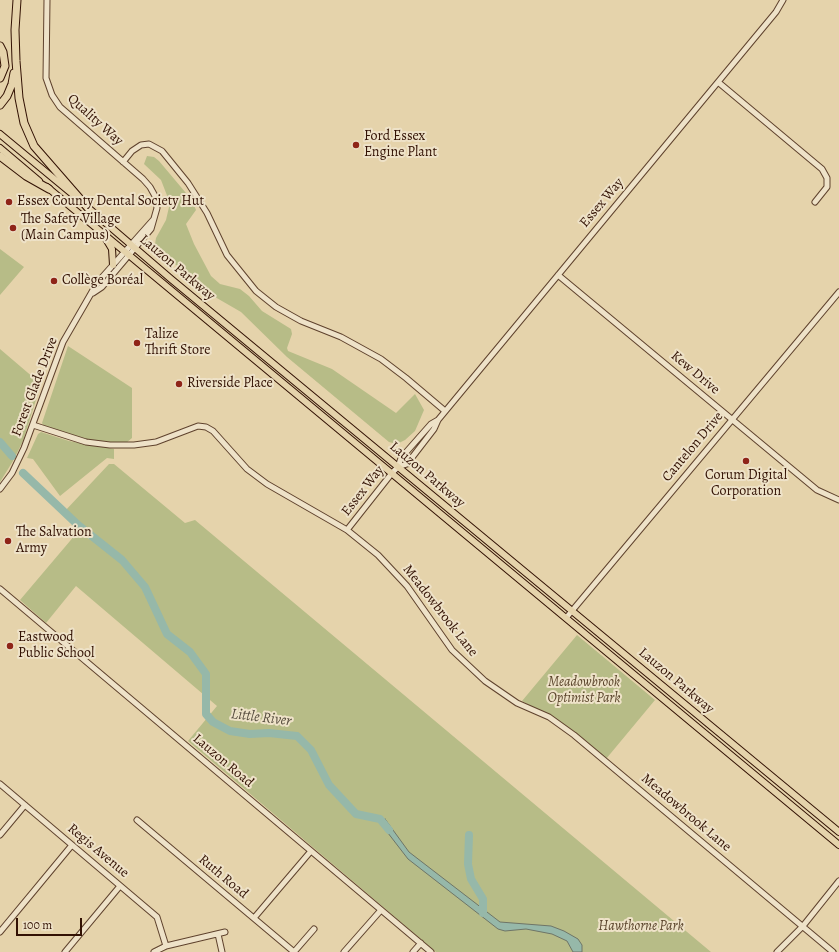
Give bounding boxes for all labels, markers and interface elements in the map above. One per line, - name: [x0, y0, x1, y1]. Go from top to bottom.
- street label: Quality Way: [64, 91, 126, 149]
- place label: Ford Essex Engine Plant: [364, 129, 437, 162]
- marker: Ford Essex Engine Plant: [351, 140, 361, 150]
- street label: Essex Way: [576, 175, 628, 231]
- place label: Essex County Dental Society Hut: [17, 194, 204, 210]
- marker: Essex County Dental Society Hut: [4, 197, 14, 207]
- place label: The Safety Village (Main Campus): [21, 212, 120, 244]
- marker: The Safety Village (Main Campus): [8, 223, 18, 233]
- street label: Lauzon Parkway: [136, 232, 218, 304]
- place label: Collège Boréal: [62, 273, 143, 289]
- marker: Collège Boréal: [49, 276, 59, 286]
- place label: Talize Thrift Store: [145, 327, 211, 360]
- street label: Forest Glade Drive: [8, 335, 62, 439]
- marker: Talize Thrift Store: [132, 338, 142, 348]
- street label: Kew Drive: [667, 348, 723, 398]
- place label: Riverside Place: [187, 376, 273, 392]
- marker: Riverside Place: [174, 379, 184, 389]
- street label: Cantelon Drive: [659, 409, 727, 485]
- street label: Lauzon Parkway: [386, 439, 468, 511]
- marker: Corum Digital Corporation: [741, 456, 751, 466]
- street label: Essex Way: [338, 462, 388, 520]
- place label: Corum Digital Corporation: [705, 468, 787, 500]
- place label: The Salvation Army: [16, 525, 92, 558]
- marker: The Salvation Army: [3, 536, 13, 546]
- street label: Meadowbrook Lane: [399, 562, 481, 660]
- place label: Eastwood Public School: [18, 630, 94, 662]
- marker: Eastwood Public School: [5, 641, 15, 651]
- street label: Lauzon Parkway: [635, 645, 717, 717]
- park label: Meadowbrook Optimist Park: [548, 675, 620, 708]
- water label: Little River: [230, 705, 292, 731]
- street label: Lauzon Road: [189, 731, 257, 791]
- street label: Meadowbrook Lane: [638, 771, 734, 855]
- street label: Regis Avenue: [64, 820, 132, 882]
- street label: Ruth Road: [195, 851, 251, 903]
- scale bar: [18, 910, 84, 936]
- text: 100 m: [23, 917, 52, 933]
- park label: Hawthorne Park: [598, 919, 684, 935]

